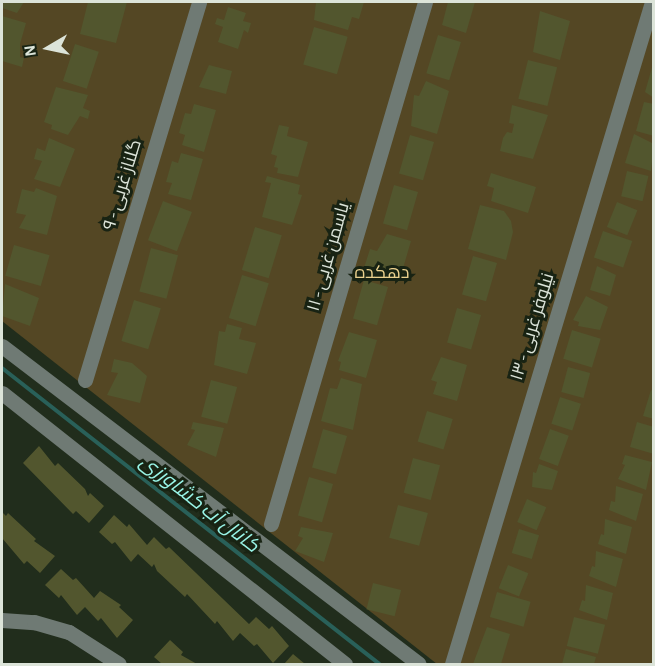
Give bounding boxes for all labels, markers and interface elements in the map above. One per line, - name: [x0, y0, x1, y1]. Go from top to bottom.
- north arrow: [18, 18, 78, 78]
- text: N: [21, 44, 39, 58]
- street label: گلناز غربی - ۹: [99, 137, 147, 233]
- street label: یاسمن غربی - ۱۱: [303, 200, 355, 314]
- park label: دهکده: [354, 262, 410, 284]
- street label: نیلوفر غربی - ۱۳: [506, 271, 560, 383]
- water label: کانال آب کشاورزی: [134, 450, 264, 558]

